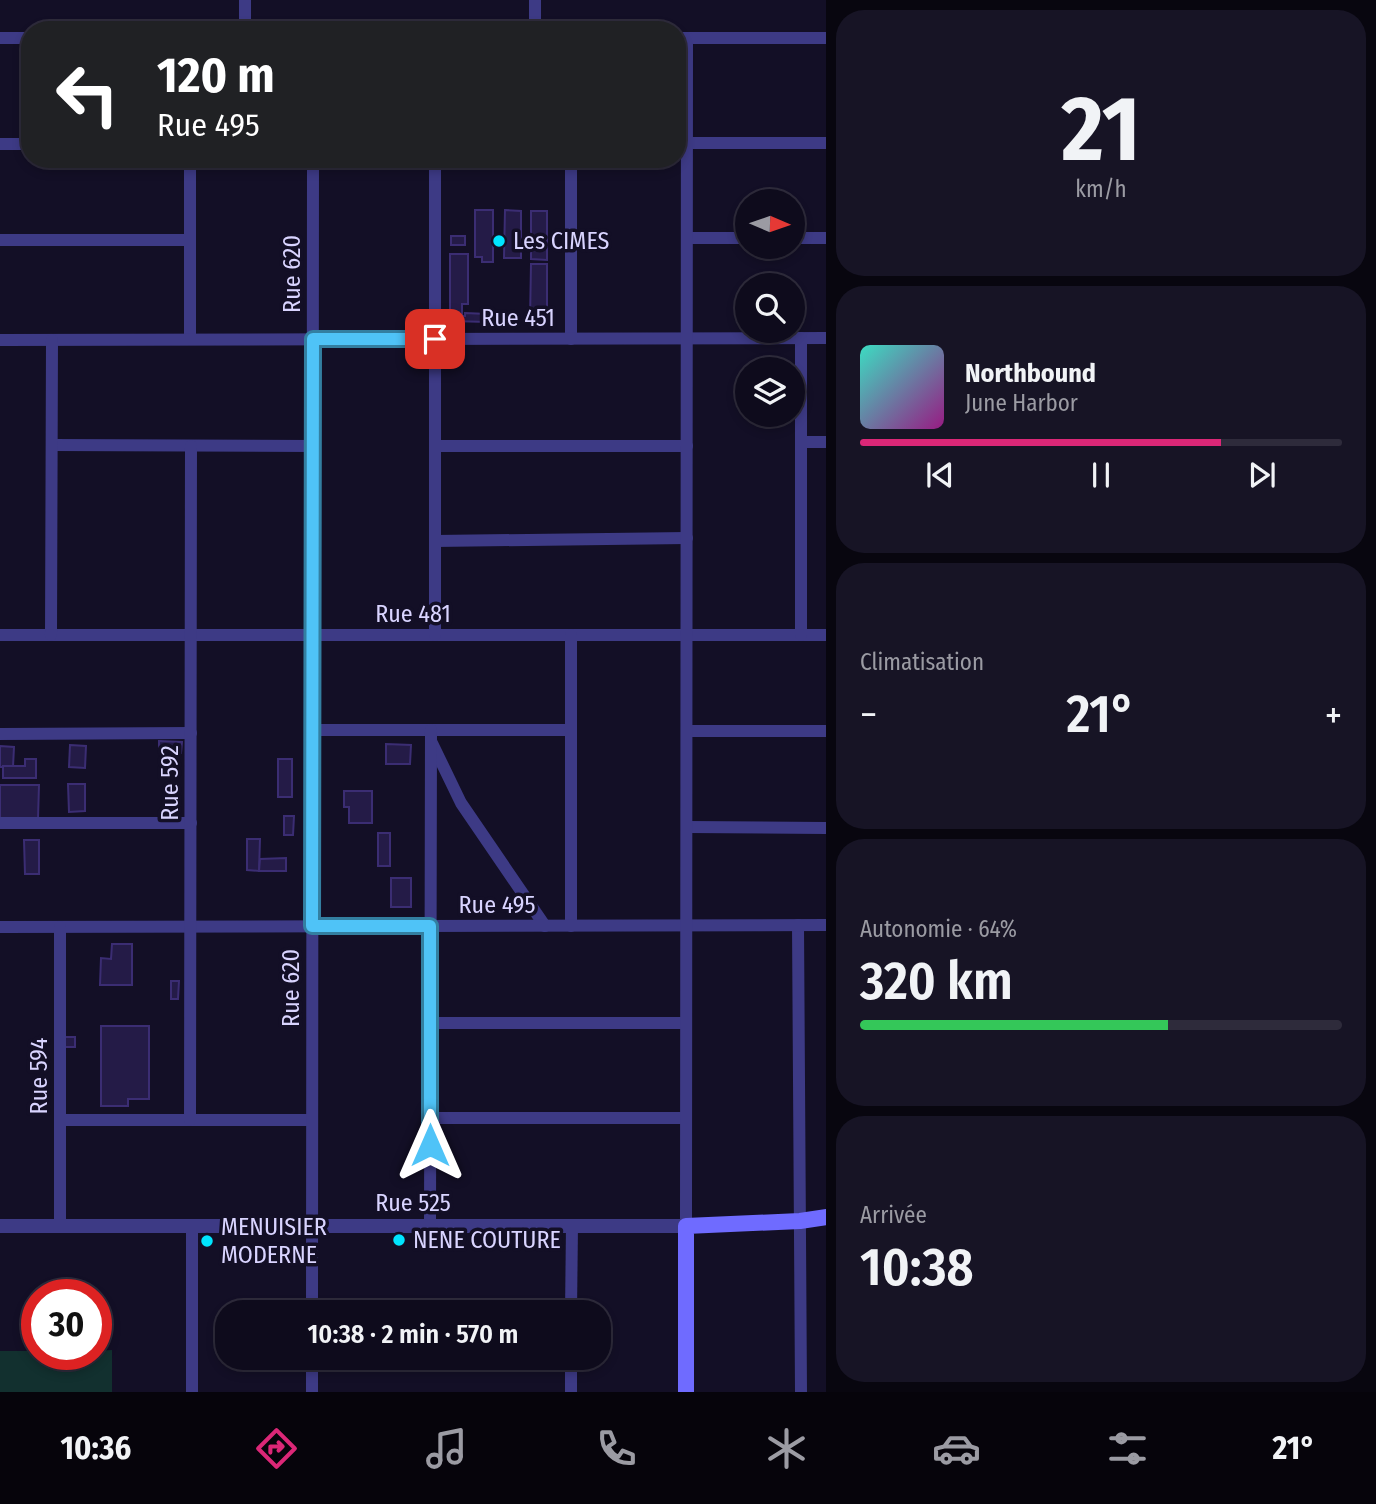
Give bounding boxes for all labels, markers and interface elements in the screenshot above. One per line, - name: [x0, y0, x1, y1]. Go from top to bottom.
- text: 120 m: [157, 46, 275, 105]
- icon: left: [42, 49, 133, 140]
- text: 21: [1061, 75, 1141, 184]
- text: Rue 495: [157, 106, 260, 144]
- text: km/h: [1075, 175, 1127, 203]
- north arrow: [735, 189, 805, 259]
- map controls: [735, 189, 805, 427]
- place label: Les CIMES: [513, 227, 609, 255]
- marker: Les CIMES: [491, 233, 507, 249]
- street label: Rue 620: [278, 235, 306, 313]
- button: search: [735, 273, 805, 343]
- street label: Rue 451: [481, 304, 555, 332]
- pin: [405, 309, 465, 369]
- icon: arrive: [416, 320, 454, 358]
- button: layers: [735, 357, 805, 427]
- text: Northbound: [965, 358, 1096, 389]
- text: June Harbor: [965, 389, 1078, 417]
- icon: previous: [921, 456, 959, 494]
- icon: pause: [1082, 456, 1120, 494]
- icon: next: [1243, 456, 1281, 494]
- street label: Rue 481: [375, 600, 451, 628]
- text: Climatisation: [860, 648, 984, 676]
- text: 21°: [1066, 683, 1135, 746]
- text: −: [860, 692, 877, 738]
- text: +: [1325, 692, 1342, 738]
- street label: Rue 592: [156, 745, 184, 821]
- street label: Rue 495: [459, 891, 536, 919]
- text: Autonomie · 64%: [860, 915, 1017, 943]
- street label: Rue 620: [277, 949, 305, 1027]
- text: 320 km: [860, 950, 1013, 1013]
- street label: Rue 594: [25, 1038, 53, 1114]
- position arrow: [393, 1108, 467, 1182]
- street label: Rue 525: [375, 1189, 451, 1217]
- text: Arrivée: [860, 1201, 927, 1229]
- place label: MENUISIER MODERNE: [221, 1213, 327, 1269]
- place label: NENE COUTURE: [413, 1226, 561, 1254]
- marker: NENE COUTURE: [391, 1232, 407, 1248]
- marker: MENUISIER MODERNE: [199, 1233, 215, 1249]
- text: 10:38: [860, 1236, 974, 1299]
- speed limit sign: 30: [21, 1279, 112, 1370]
- text: 10:38 · 2 min · 570 m: [308, 1319, 518, 1350]
- icon: directions: [252, 1424, 301, 1473]
- icon: music: [422, 1424, 471, 1473]
- icon: phone: [592, 1424, 641, 1473]
- icon: climate: [762, 1424, 811, 1473]
- icon: car: [932, 1424, 981, 1473]
- icon: filters: [1103, 1424, 1152, 1473]
- text: 10:36: [61, 1429, 131, 1467]
- text: 21°: [1273, 1429, 1315, 1467]

